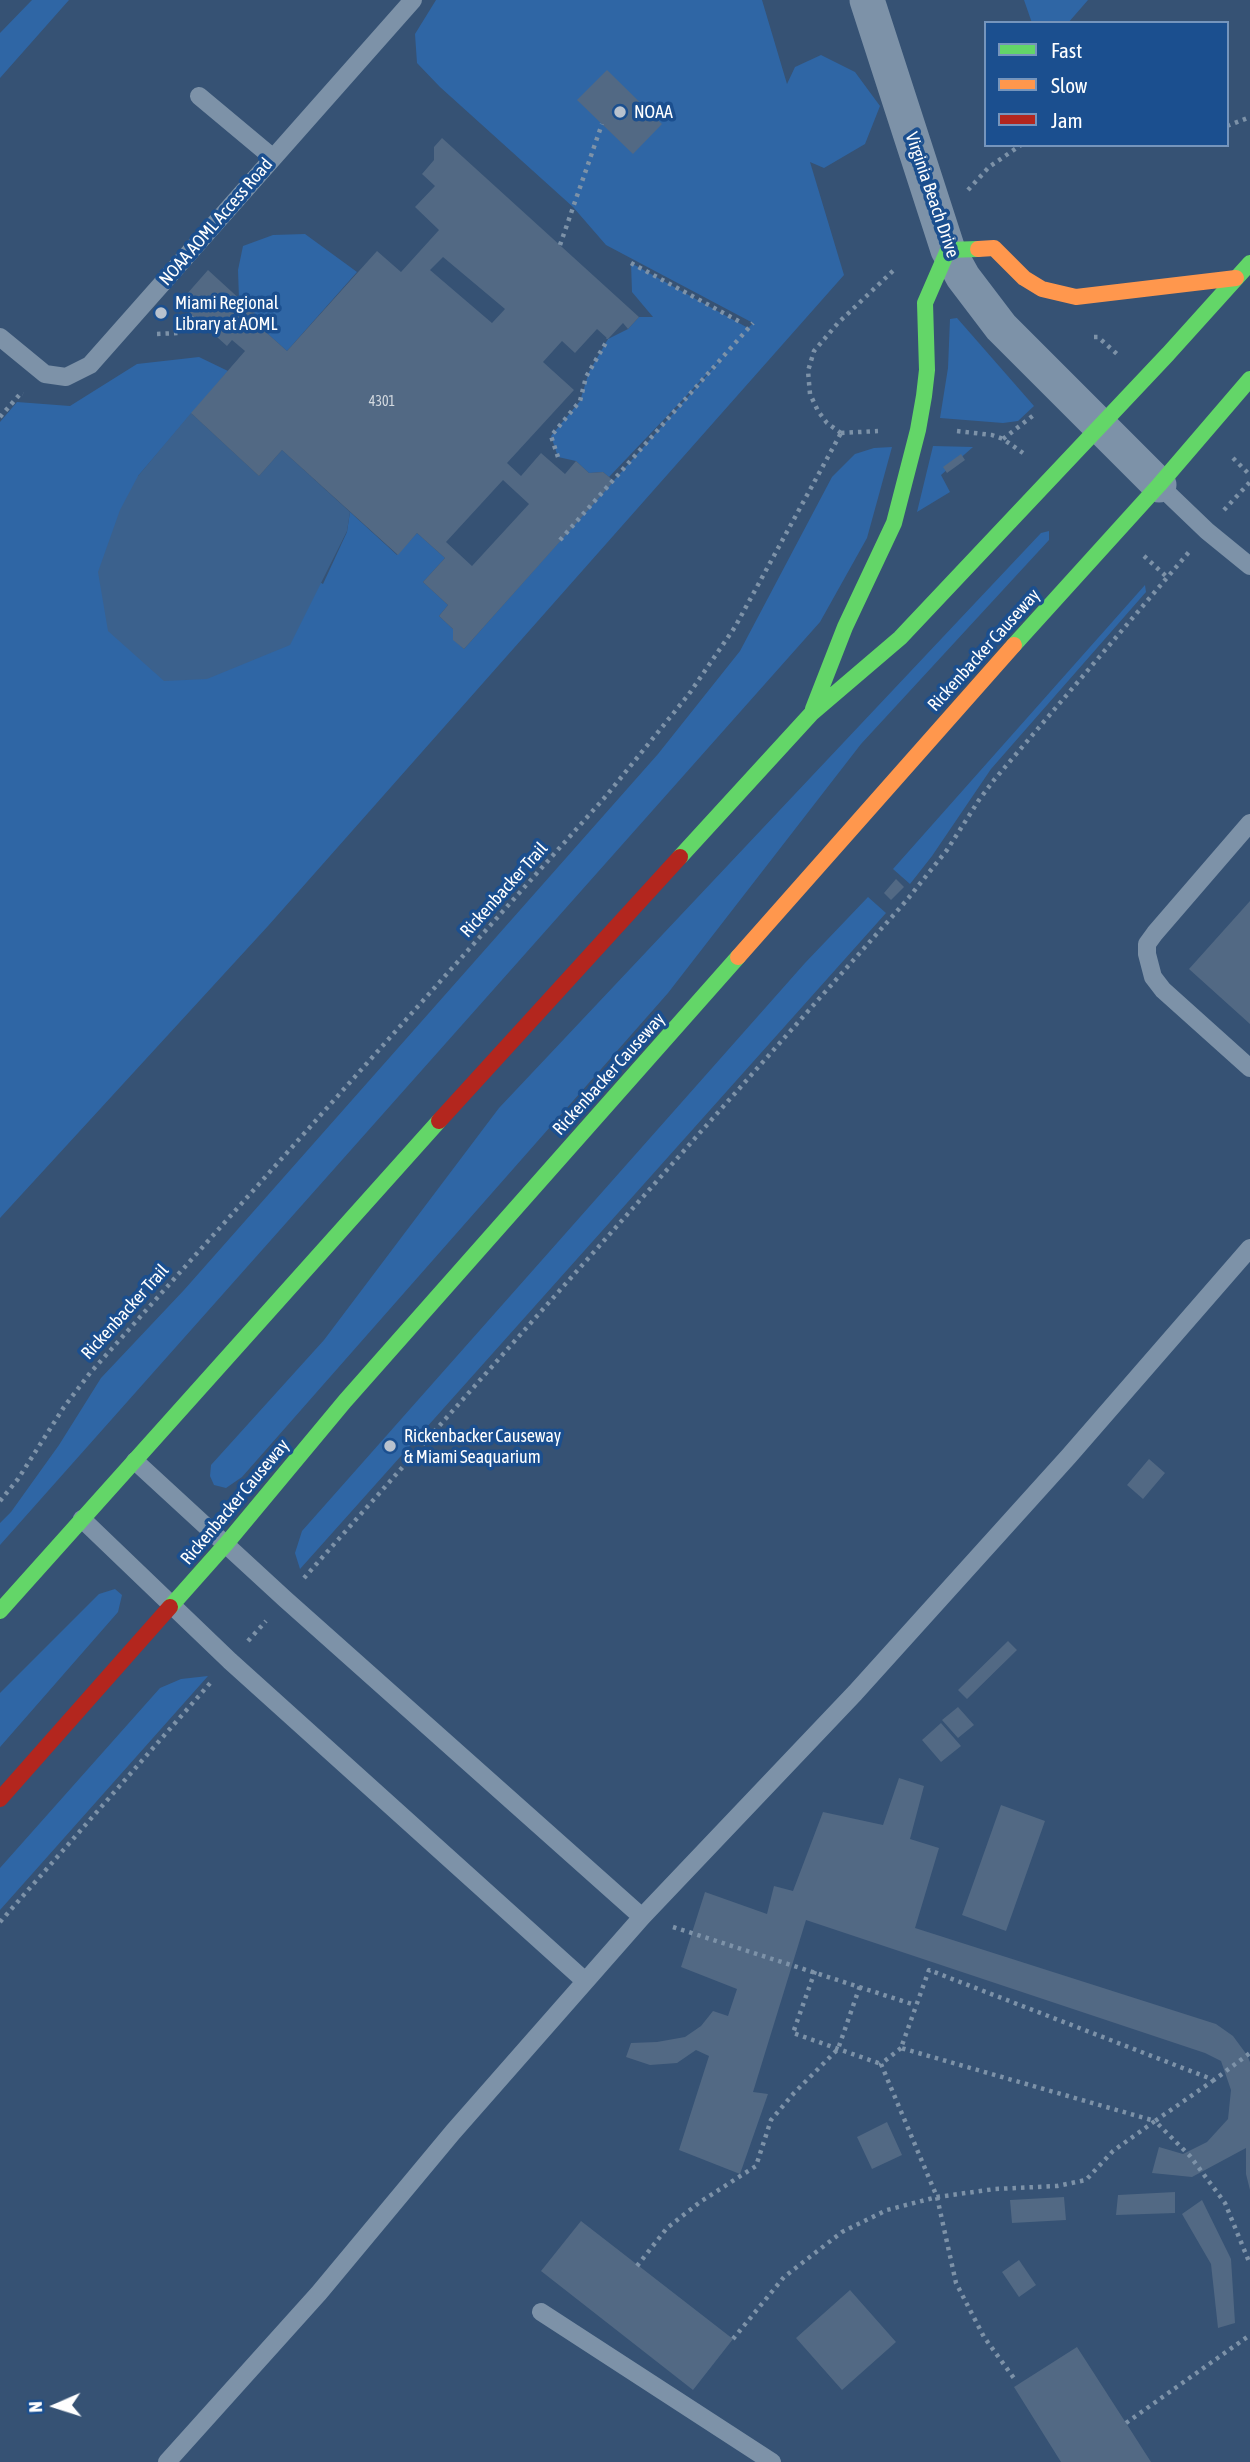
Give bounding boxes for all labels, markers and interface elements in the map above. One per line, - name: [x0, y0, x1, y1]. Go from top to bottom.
- legend: [984, 21, 1229, 147]
- text: Fast: [1051, 38, 1082, 62]
- text: Slow: [1051, 73, 1087, 97]
- place label: NOAA: [634, 101, 673, 123]
- marker: NOAA: [612, 104, 628, 120]
- text: Jam: [1051, 108, 1083, 132]
- street label: Virginia Beach Drive: [900, 129, 964, 261]
- street label: NOAA AOML Access Road: [155, 154, 277, 290]
- place label: Miami Regional Library at AOML: [175, 292, 279, 334]
- marker: Miami Regional Library at AOML: [153, 305, 169, 321]
- house number: 4301: [369, 394, 395, 410]
- street label: Rickenbacker Causeway: [923, 584, 1045, 716]
- street label: Rickenbacker Trail: [456, 838, 552, 942]
- street label: Rickenbacker Causeway: [548, 1008, 670, 1140]
- street label: Rickenbacker Trail: [77, 1260, 173, 1364]
- place label: Rickenbacker Causeway & Miami Seaquarium: [404, 1425, 561, 1468]
- street label: Rickenbacker Causeway: [176, 1435, 294, 1569]
- marker: Rickenbacker Causeway & Miami Seaquarium: [382, 1438, 398, 1454]
- north arrow: [21, 2371, 91, 2441]
- text: N: [24, 2401, 46, 2413]

